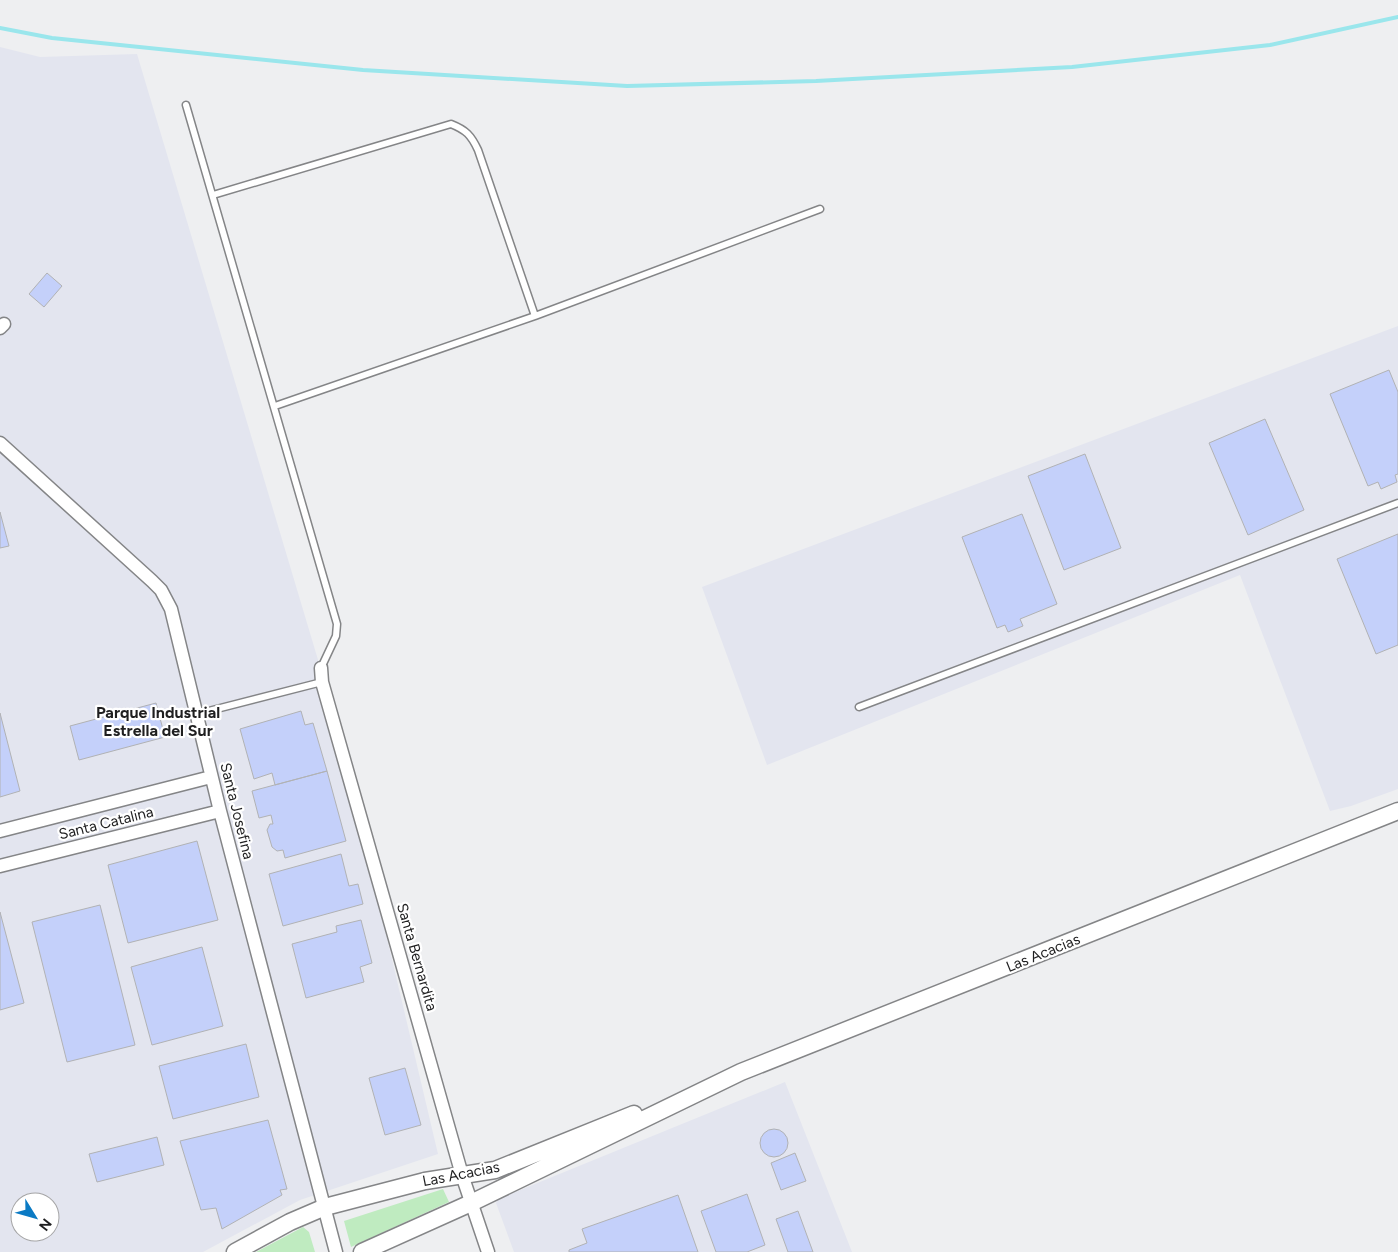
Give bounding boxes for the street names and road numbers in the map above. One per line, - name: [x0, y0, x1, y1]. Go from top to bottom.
- street label: Santa Josefina: [216, 761, 258, 861]
- street label: Santa Catalina: [57, 803, 155, 843]
- street label: Santa Bernardita: [393, 901, 441, 1013]
- street label: Las Acacias: [1003, 930, 1083, 976]
- street label: Las Acacias: [421, 1158, 501, 1190]

